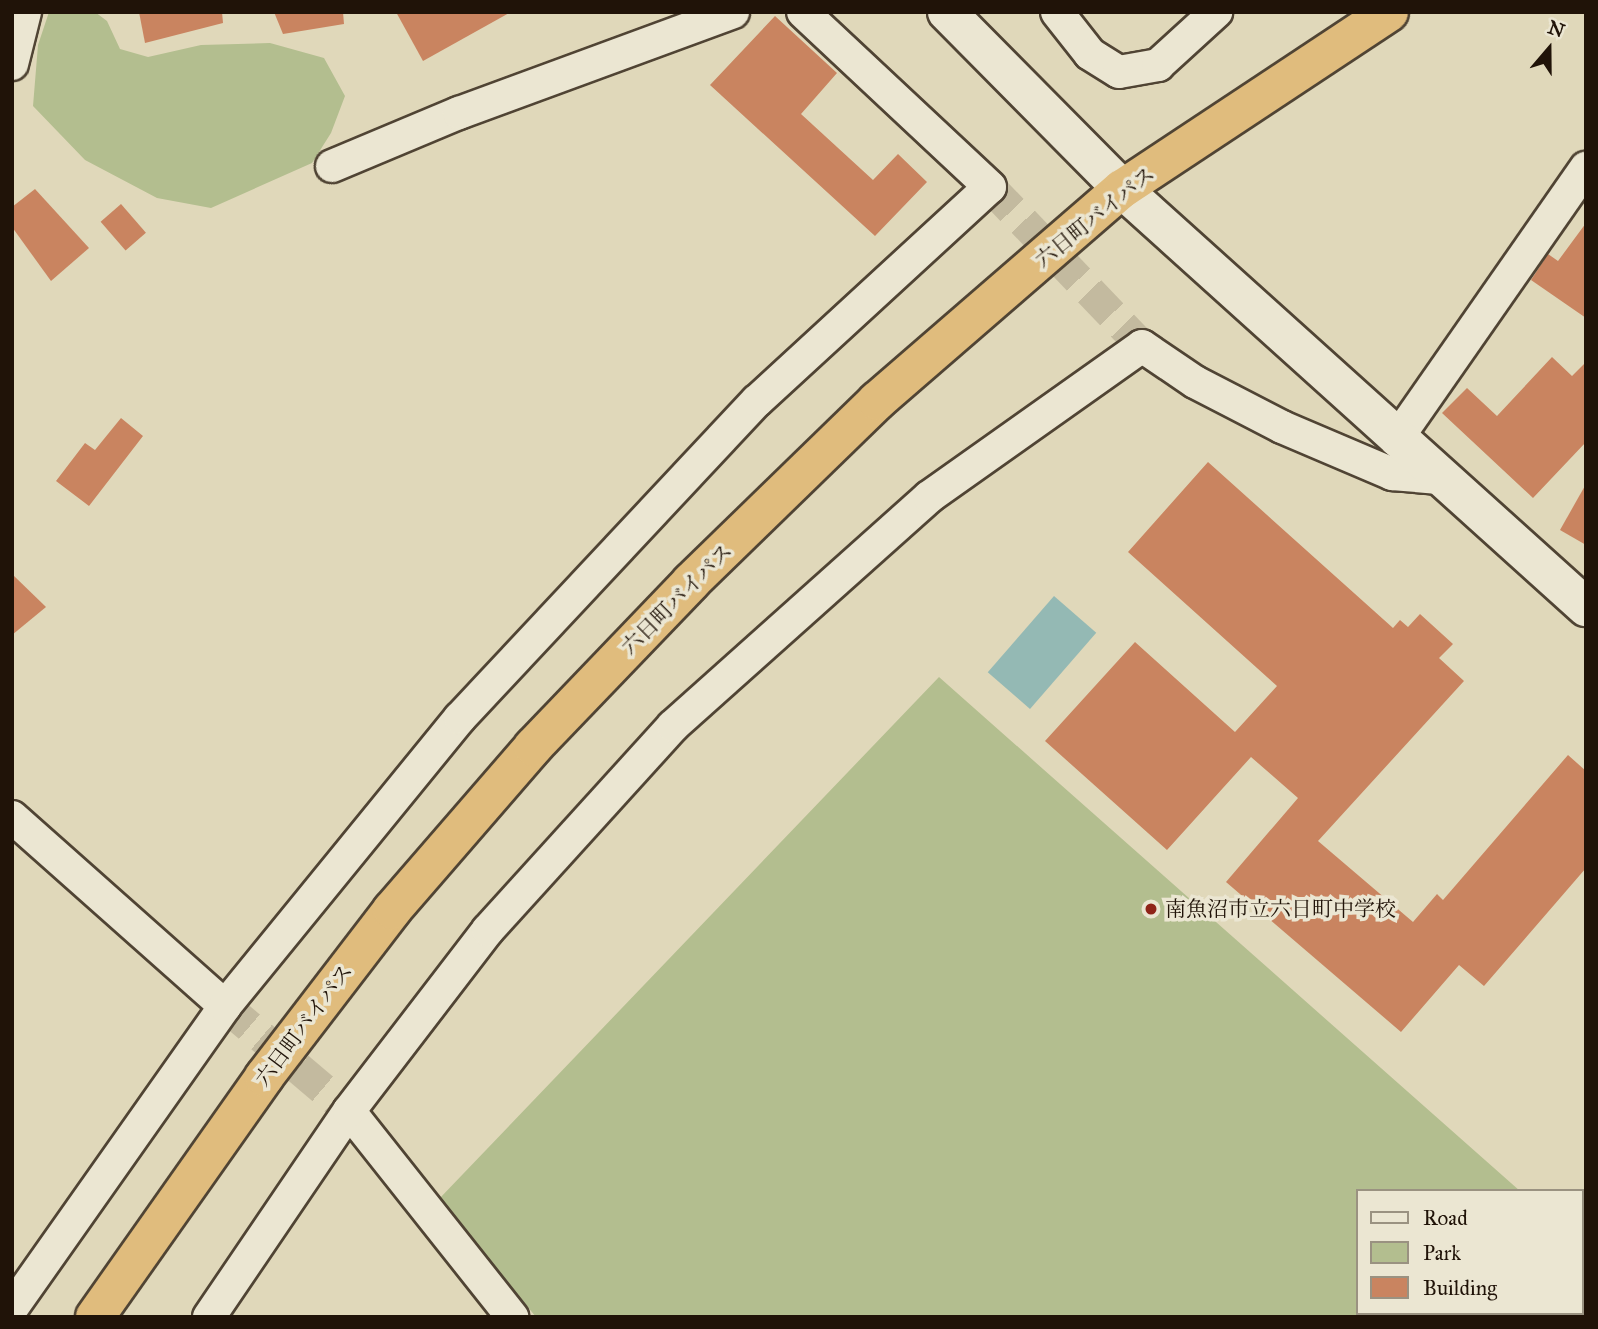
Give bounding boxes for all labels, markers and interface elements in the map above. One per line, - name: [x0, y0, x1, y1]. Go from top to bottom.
- north arrow: [1514, 14, 1584, 84]
- text: N: [1545, 15, 1568, 42]
- street label: 六日町バイパス: [1030, 161, 1160, 273]
- street label: 六日町バイパス: [616, 538, 738, 660]
- place label: 南魚沼市立六日町中学校: [1165, 896, 1396, 922]
- marker: 南魚沼市立六日町中学校: [1143, 901, 1159, 917]
- street label: 六日町バイパス: [250, 959, 358, 1091]
- legend: [1356, 1189, 1584, 1315]
- text: Road: [1423, 1205, 1468, 1231]
- text: Park: [1423, 1240, 1461, 1266]
- text: Building: [1423, 1275, 1497, 1301]

